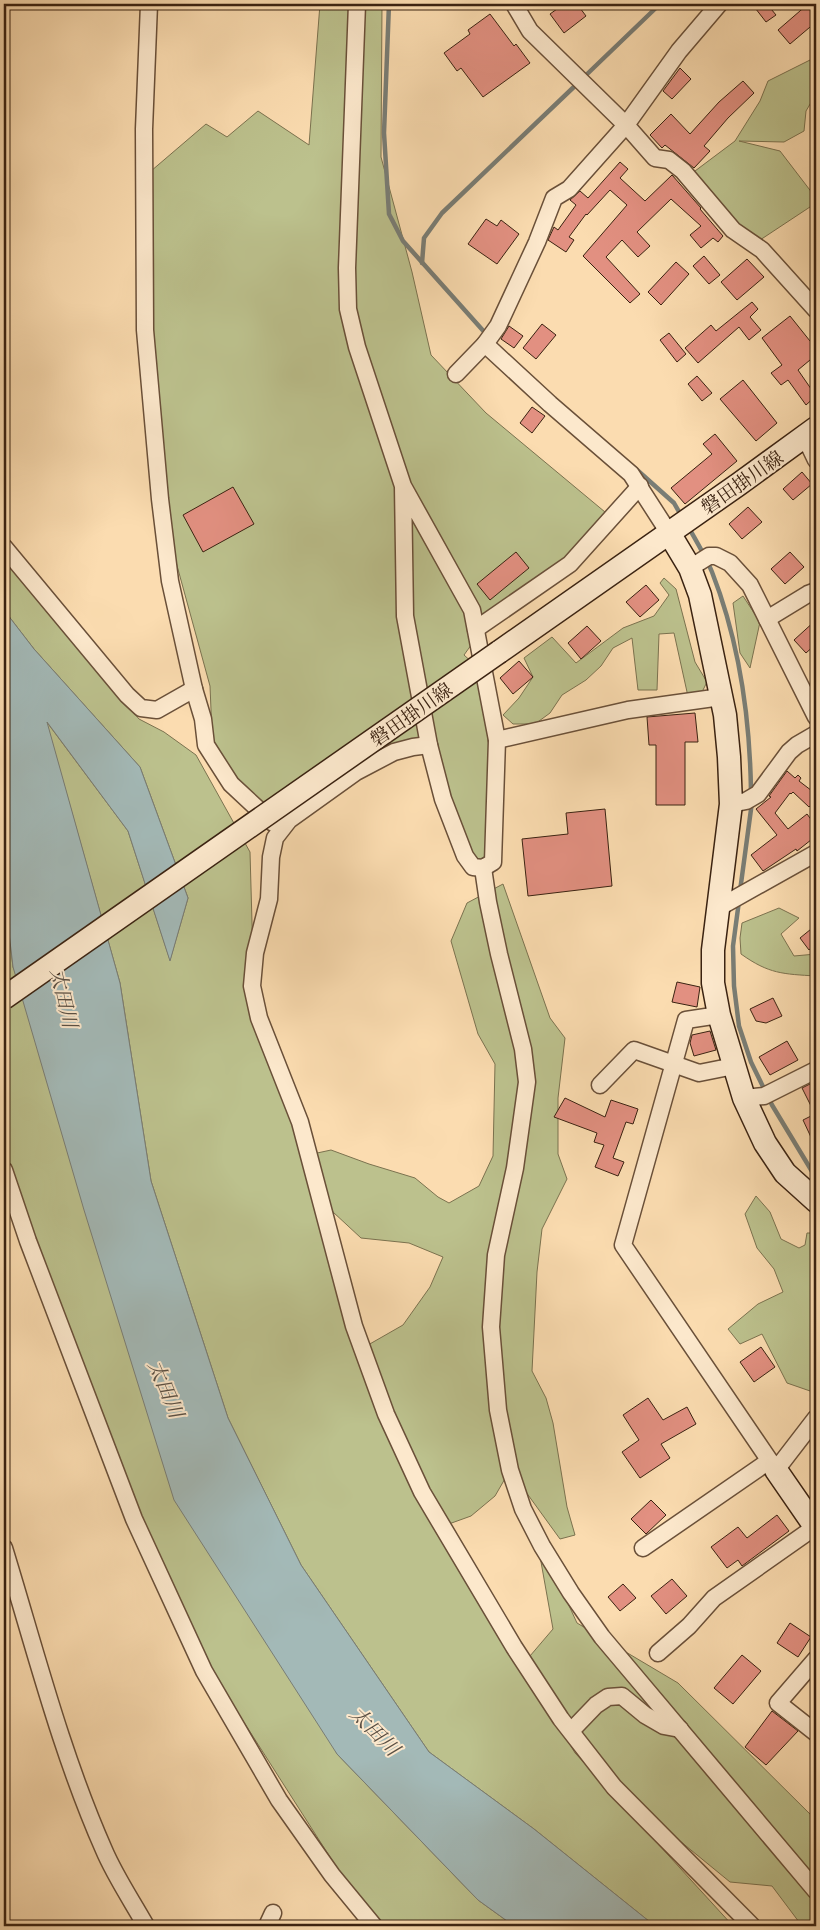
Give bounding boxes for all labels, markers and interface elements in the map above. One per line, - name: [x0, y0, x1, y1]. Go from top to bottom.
- street label: 磐田掛川線: [697, 446, 788, 520]
- street label: 磐田掛川線: [366, 678, 457, 752]
- water label: 太田川: [45, 966, 83, 1032]
- water label: 太田川: [142, 1357, 190, 1424]
- water label: 太田川: [345, 1701, 406, 1763]

